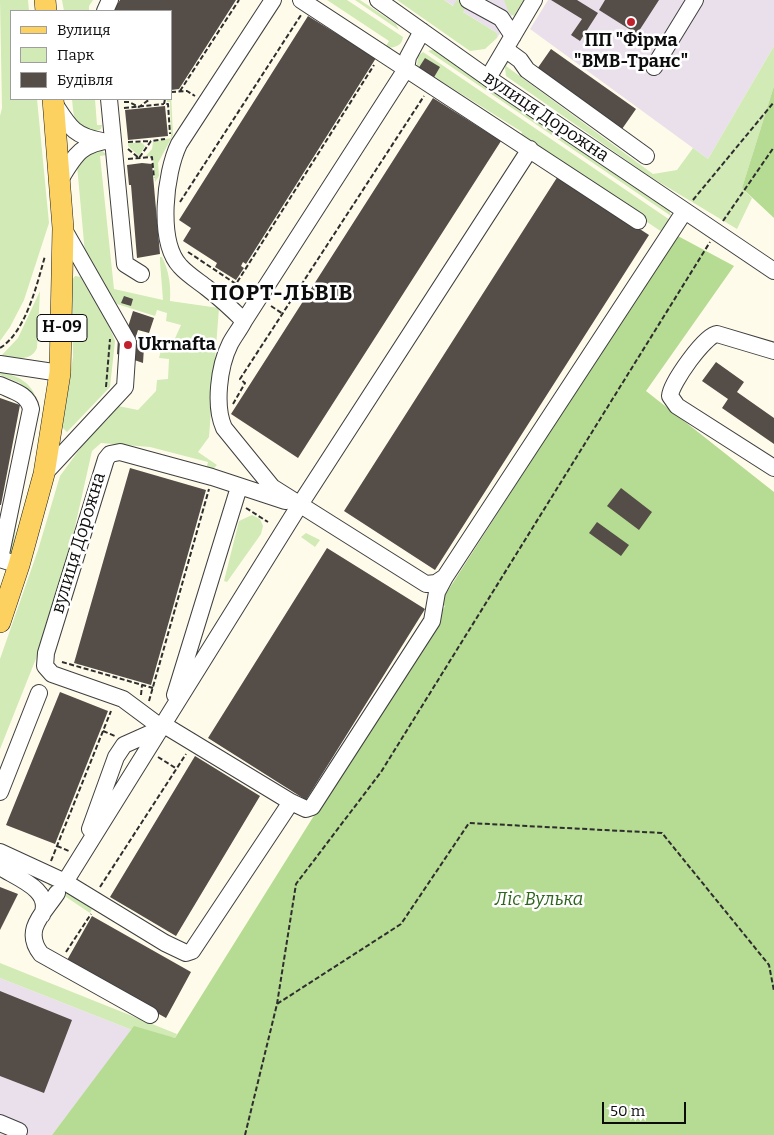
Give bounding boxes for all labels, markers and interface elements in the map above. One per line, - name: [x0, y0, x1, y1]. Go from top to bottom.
- legend: [10, 10, 172, 100]
- marker: ПП "Фірма "ВМВ-Транс": [625, 16, 637, 28]
- text: Вулиця: [57, 21, 111, 39]
- place label: ПП "Фірма "ВМВ-Транс": [574, 30, 688, 72]
- text: Парк: [57, 46, 94, 64]
- street label: вулиця Дорожна: [479, 67, 613, 167]
- text: Будівля: [57, 71, 113, 89]
- district label: ПОРТ-ЛЬВІВ: [209, 281, 355, 307]
- road number: Н-09: [37, 314, 87, 342]
- place label: Ukrnafta: [138, 334, 216, 356]
- marker: Ukrnafta: [122, 339, 134, 351]
- street label: вулиця Дорожна: [47, 470, 111, 616]
- park label: Ліс Вулька: [495, 889, 583, 911]
- scale bar: [604, 1092, 688, 1124]
- text: 50 m: [610, 1102, 645, 1120]

